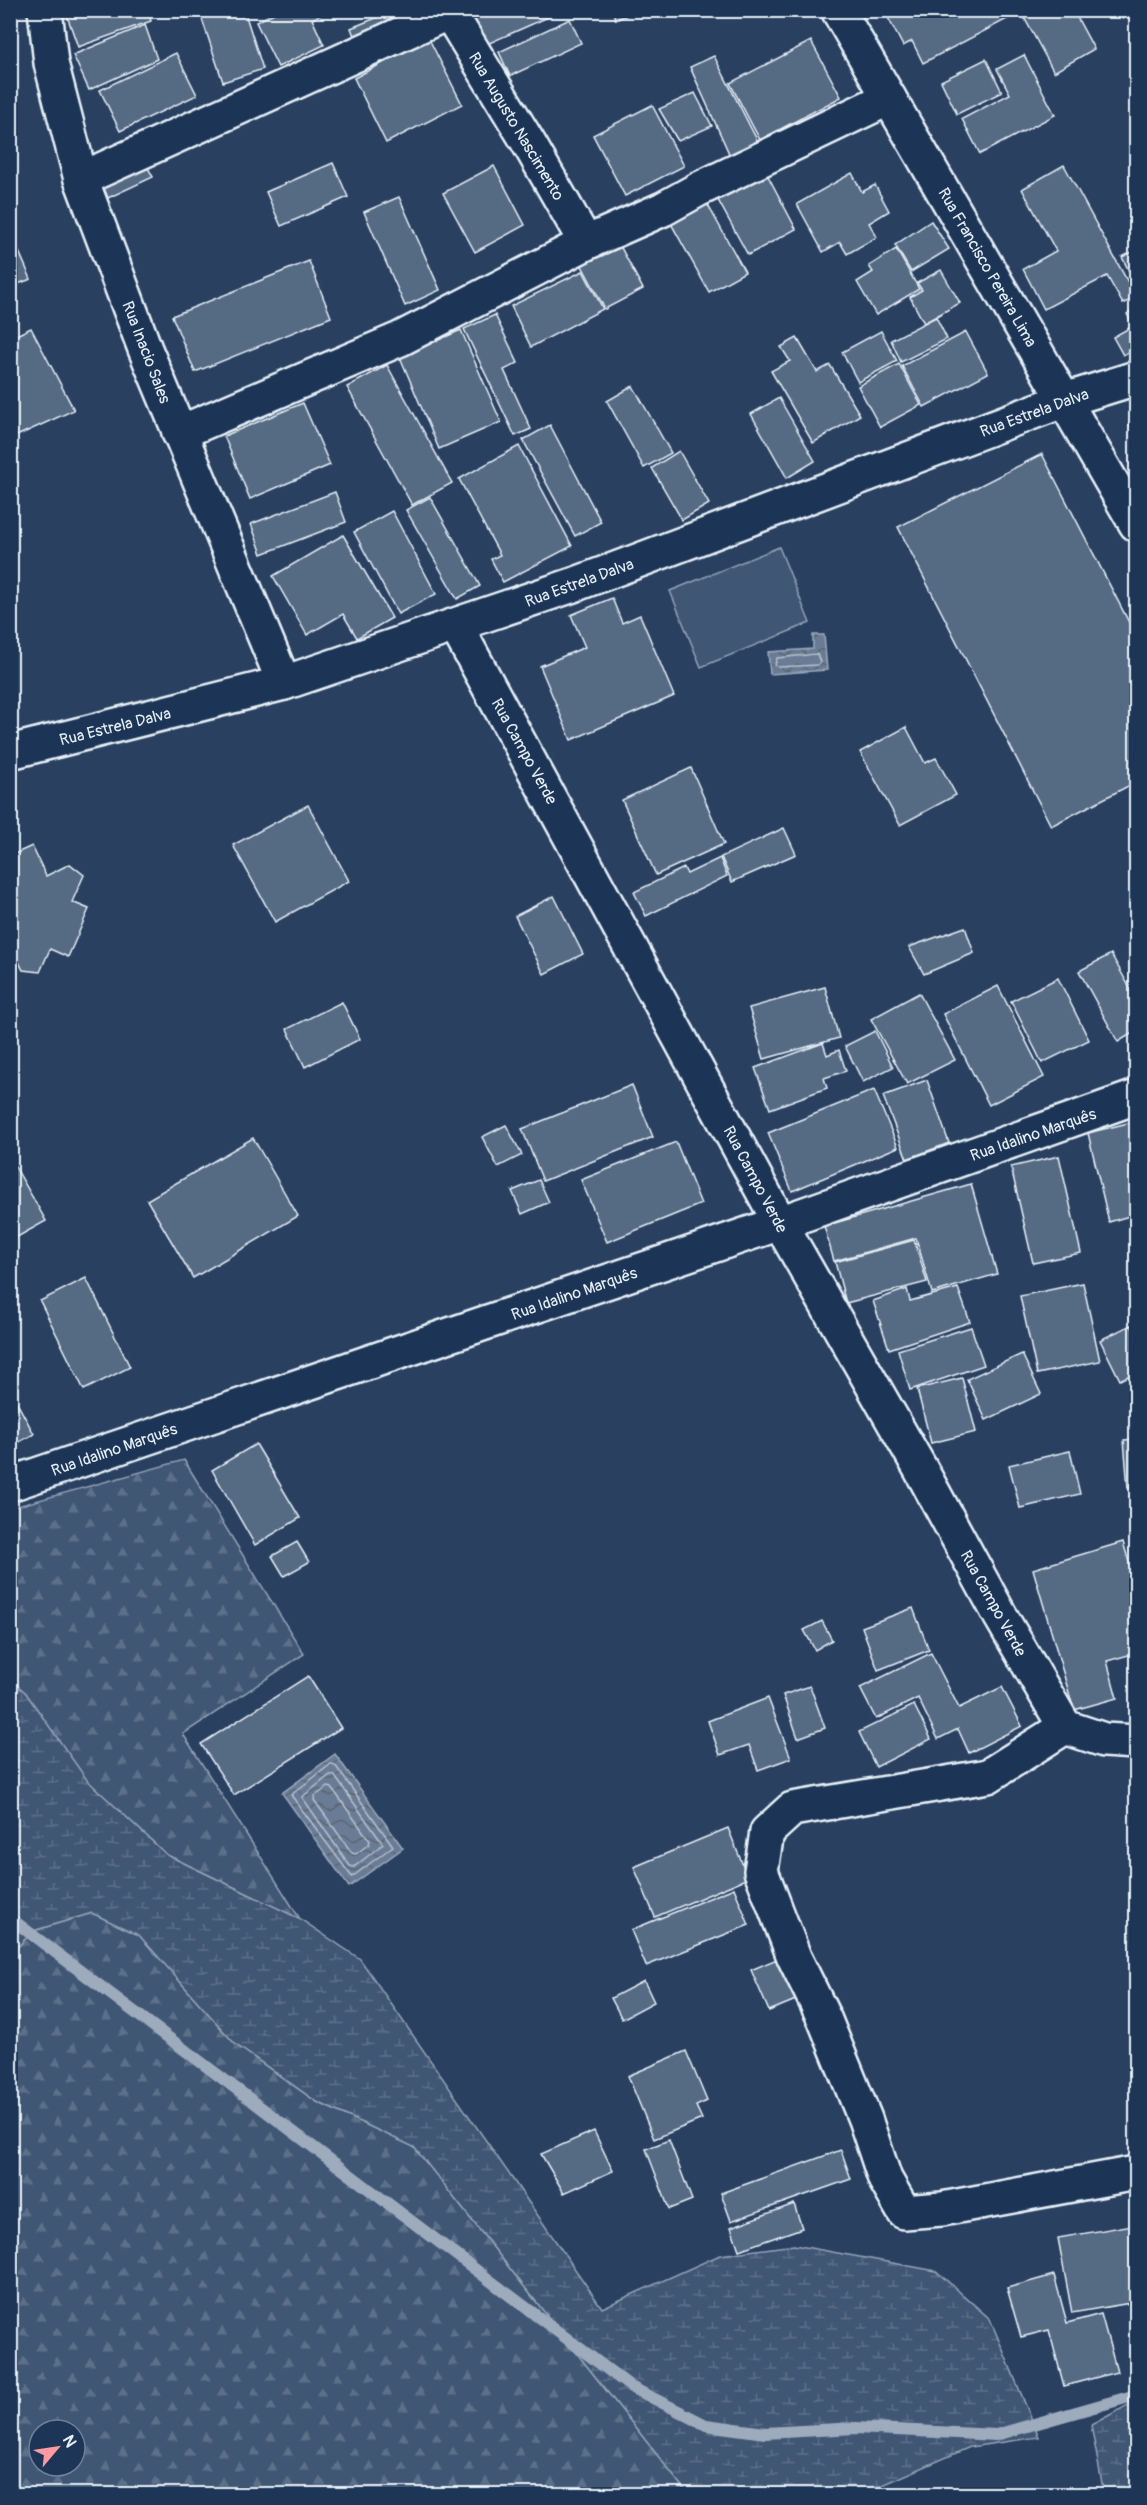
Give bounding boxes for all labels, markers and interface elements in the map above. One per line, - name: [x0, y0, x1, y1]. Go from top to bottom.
- street label: Rua Augusto Nascimento: [464, 49, 569, 205]
- street label: Rua Francisco Pereira Lima: [933, 184, 1041, 351]
- street label: Rua Inacio Sales: [117, 298, 175, 406]
- street label: Rua Estrela Dalva: [977, 384, 1091, 442]
- street label: Rua Estrela Dalva: [522, 554, 636, 612]
- street label: Rua Campo Verde: [487, 695, 562, 808]
- street label: Rua Estrela Dalva: [57, 703, 173, 750]
- street label: Rua Idalino Marquês: [968, 1104, 1099, 1166]
- street label: Rua Campo Verde: [719, 1123, 792, 1236]
- street label: Rua Idalino Marquês: [509, 1263, 640, 1325]
- street label: Rua Idalino Marquês: [49, 1419, 180, 1481]
- street label: Rua Campo Verde: [956, 1547, 1031, 1660]
- north arrow: [27, 2418, 87, 2478]
- text: N: [58, 2432, 81, 2451]

